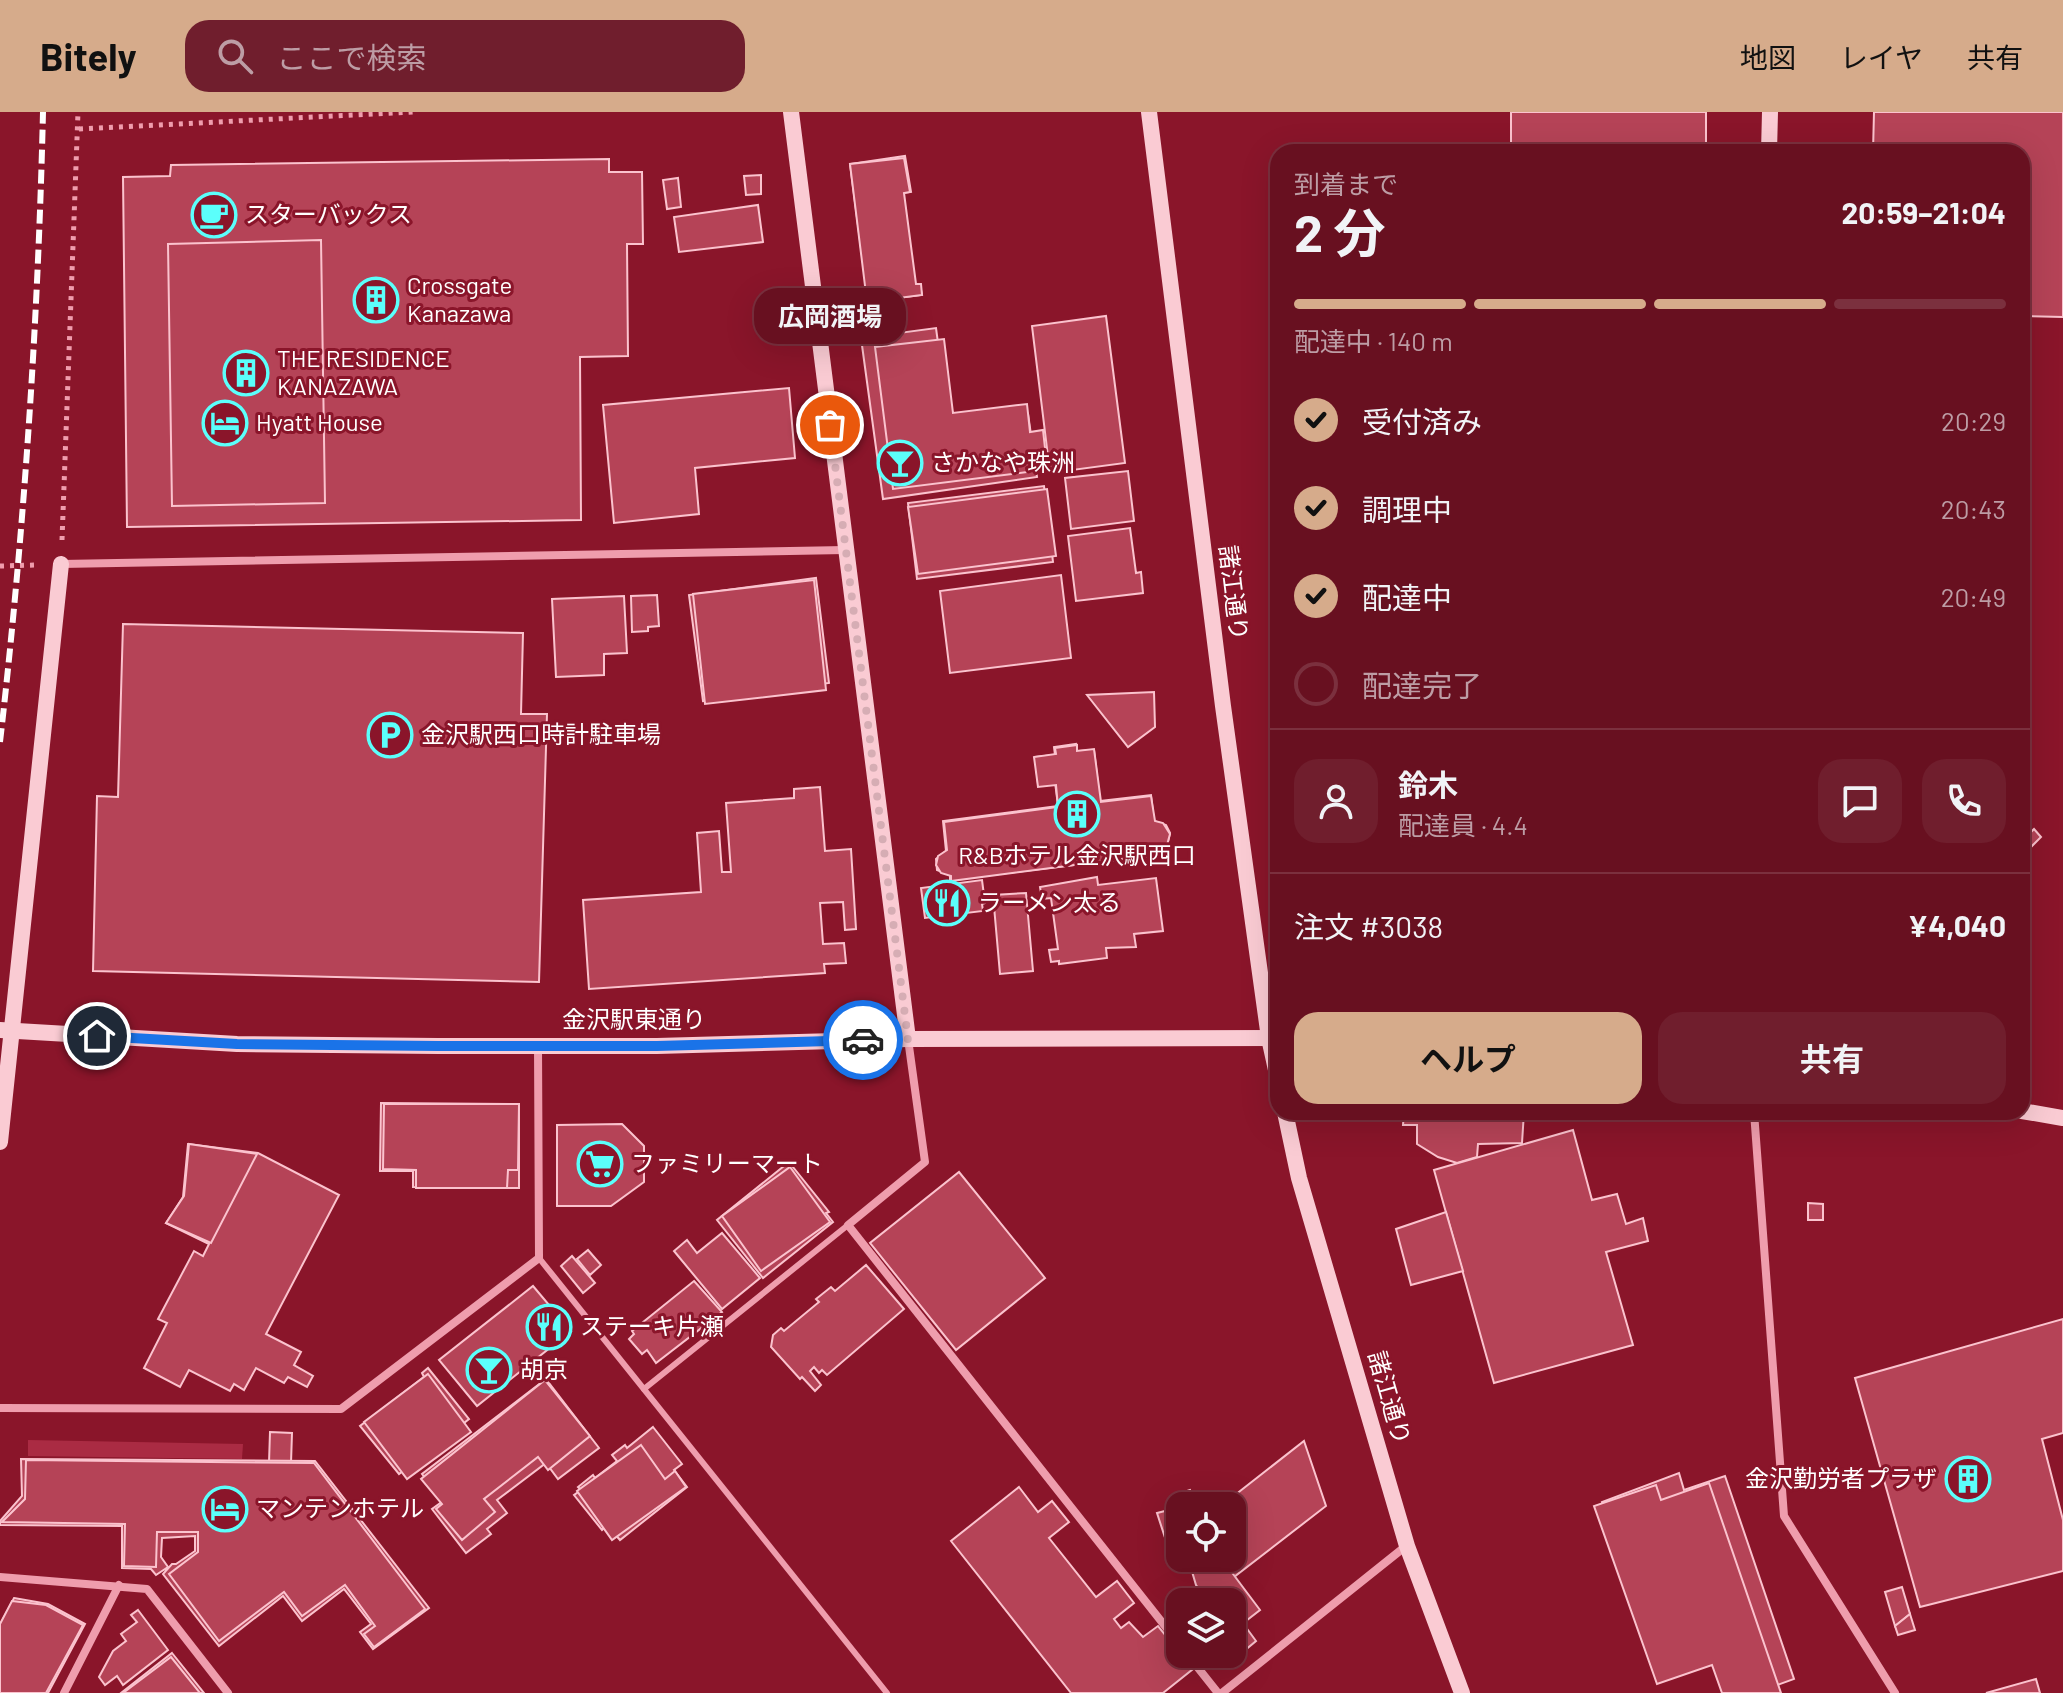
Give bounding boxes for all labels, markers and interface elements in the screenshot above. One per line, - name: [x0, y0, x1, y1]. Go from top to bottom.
- search box: [185, 20, 745, 92]
- text: Bitely: [40, 33, 137, 79]
- icon: search: [213, 34, 257, 78]
- text: ここで検索: [277, 39, 427, 75]
- text: 地図: [1740, 40, 1796, 74]
- text: レイヤ: [1840, 40, 1923, 74]
- text: 共有: [1967, 40, 2023, 74]
- text: 到着まで: [1294, 168, 1398, 199]
- cafe icon: スターバックス: [190, 191, 238, 239]
- text: 20:59–21:04: [1841, 194, 2006, 230]
- place label: スターバックス: [245, 199, 412, 228]
- text: 2 分: [1294, 200, 1386, 262]
- place label: Crossgate Kanazawa: [407, 270, 512, 327]
- building icon: Crossgate Kanazawa: [352, 276, 400, 324]
- callout: 広岡酒場: [754, 289, 906, 345]
- text: 広岡酒場: [778, 300, 882, 331]
- text: 配達中 · 140 m: [1294, 325, 1453, 356]
- place label: THE RESIDENCE KANAZAWA: [277, 343, 450, 400]
- building icon: THE RESIDENCE KANAZAWA: [222, 349, 270, 397]
- pin: [796, 391, 864, 459]
- icon: check: [1294, 398, 1338, 442]
- hotel icon: Hyatt House: [201, 399, 249, 447]
- icon: bag: [808, 403, 852, 447]
- text: 受付済み: [1362, 403, 1482, 439]
- text: 20:29: [1941, 405, 2006, 436]
- place label: Hyatt House: [256, 407, 383, 436]
- bar icon: さかなや珠洲: [876, 439, 924, 487]
- place label: さかなや珠洲: [931, 447, 1075, 476]
- icon: check: [1294, 486, 1338, 530]
- text: 調理中: [1362, 491, 1452, 527]
- text: 20:43: [1941, 493, 2006, 524]
- street label: 諸江通り: [1214, 543, 1255, 642]
- icon: check: [1294, 574, 1338, 618]
- text: 配達中: [1362, 579, 1452, 615]
- text: 20:49: [1941, 581, 2006, 612]
- text: 配達完了: [1362, 667, 1482, 703]
- parking icon: 金沢駅西口時計駐車場: [366, 711, 414, 759]
- place label: 金沢駅西口時計駐車場: [421, 719, 661, 748]
- button: person: [1294, 759, 1378, 843]
- button: chat: [1818, 759, 1902, 843]
- button: phone: [1922, 759, 2006, 843]
- text: 鈴木: [1398, 766, 1458, 802]
- building icon: R&Bホテル金沢駅西口: [1053, 790, 1101, 838]
- text: 配達員 · 4.4: [1398, 809, 1528, 840]
- place label: R&Bホテル金沢駅西口: [958, 840, 1196, 869]
- restaurant icon: ラーメン太る: [923, 879, 971, 927]
- place label: ラーメン太る: [978, 887, 1121, 916]
- text: ¥4,040: [1908, 907, 2006, 943]
- text: 注文 #3038: [1294, 908, 1443, 944]
- courier: [823, 1000, 903, 1080]
- pin: [63, 1002, 131, 1070]
- street label: 金沢駅東通り: [562, 1004, 706, 1033]
- button: ヘルプ: [1294, 1012, 1642, 1104]
- button: 共有: [1658, 1012, 2006, 1104]
- icon: home: [75, 1014, 119, 1058]
- icon: car: [841, 1018, 885, 1062]
- supermarket icon: ファミリーマート: [576, 1140, 624, 1188]
- place label: ファミリーマート: [631, 1148, 823, 1177]
- restaurant icon: ステーキ片瀬: [525, 1303, 573, 1351]
- place label: ステーキ片瀬: [580, 1311, 724, 1340]
- bar icon: 胡京: [465, 1346, 513, 1394]
- street label: 諸江通り: [1363, 1347, 1418, 1448]
- place label: 胡京: [520, 1354, 568, 1383]
- building icon: 金沢勤労者プラザ: [1944, 1455, 1992, 1503]
- place label: 金沢勤労者プラザ: [1745, 1463, 1937, 1492]
- hotel icon: マンテンホテル: [201, 1485, 249, 1533]
- map controls: [1166, 1492, 1246, 1668]
- button: locate: [1166, 1492, 1246, 1572]
- place label: マンテンホテル: [256, 1493, 424, 1522]
- button: layers: [1166, 1588, 1246, 1668]

